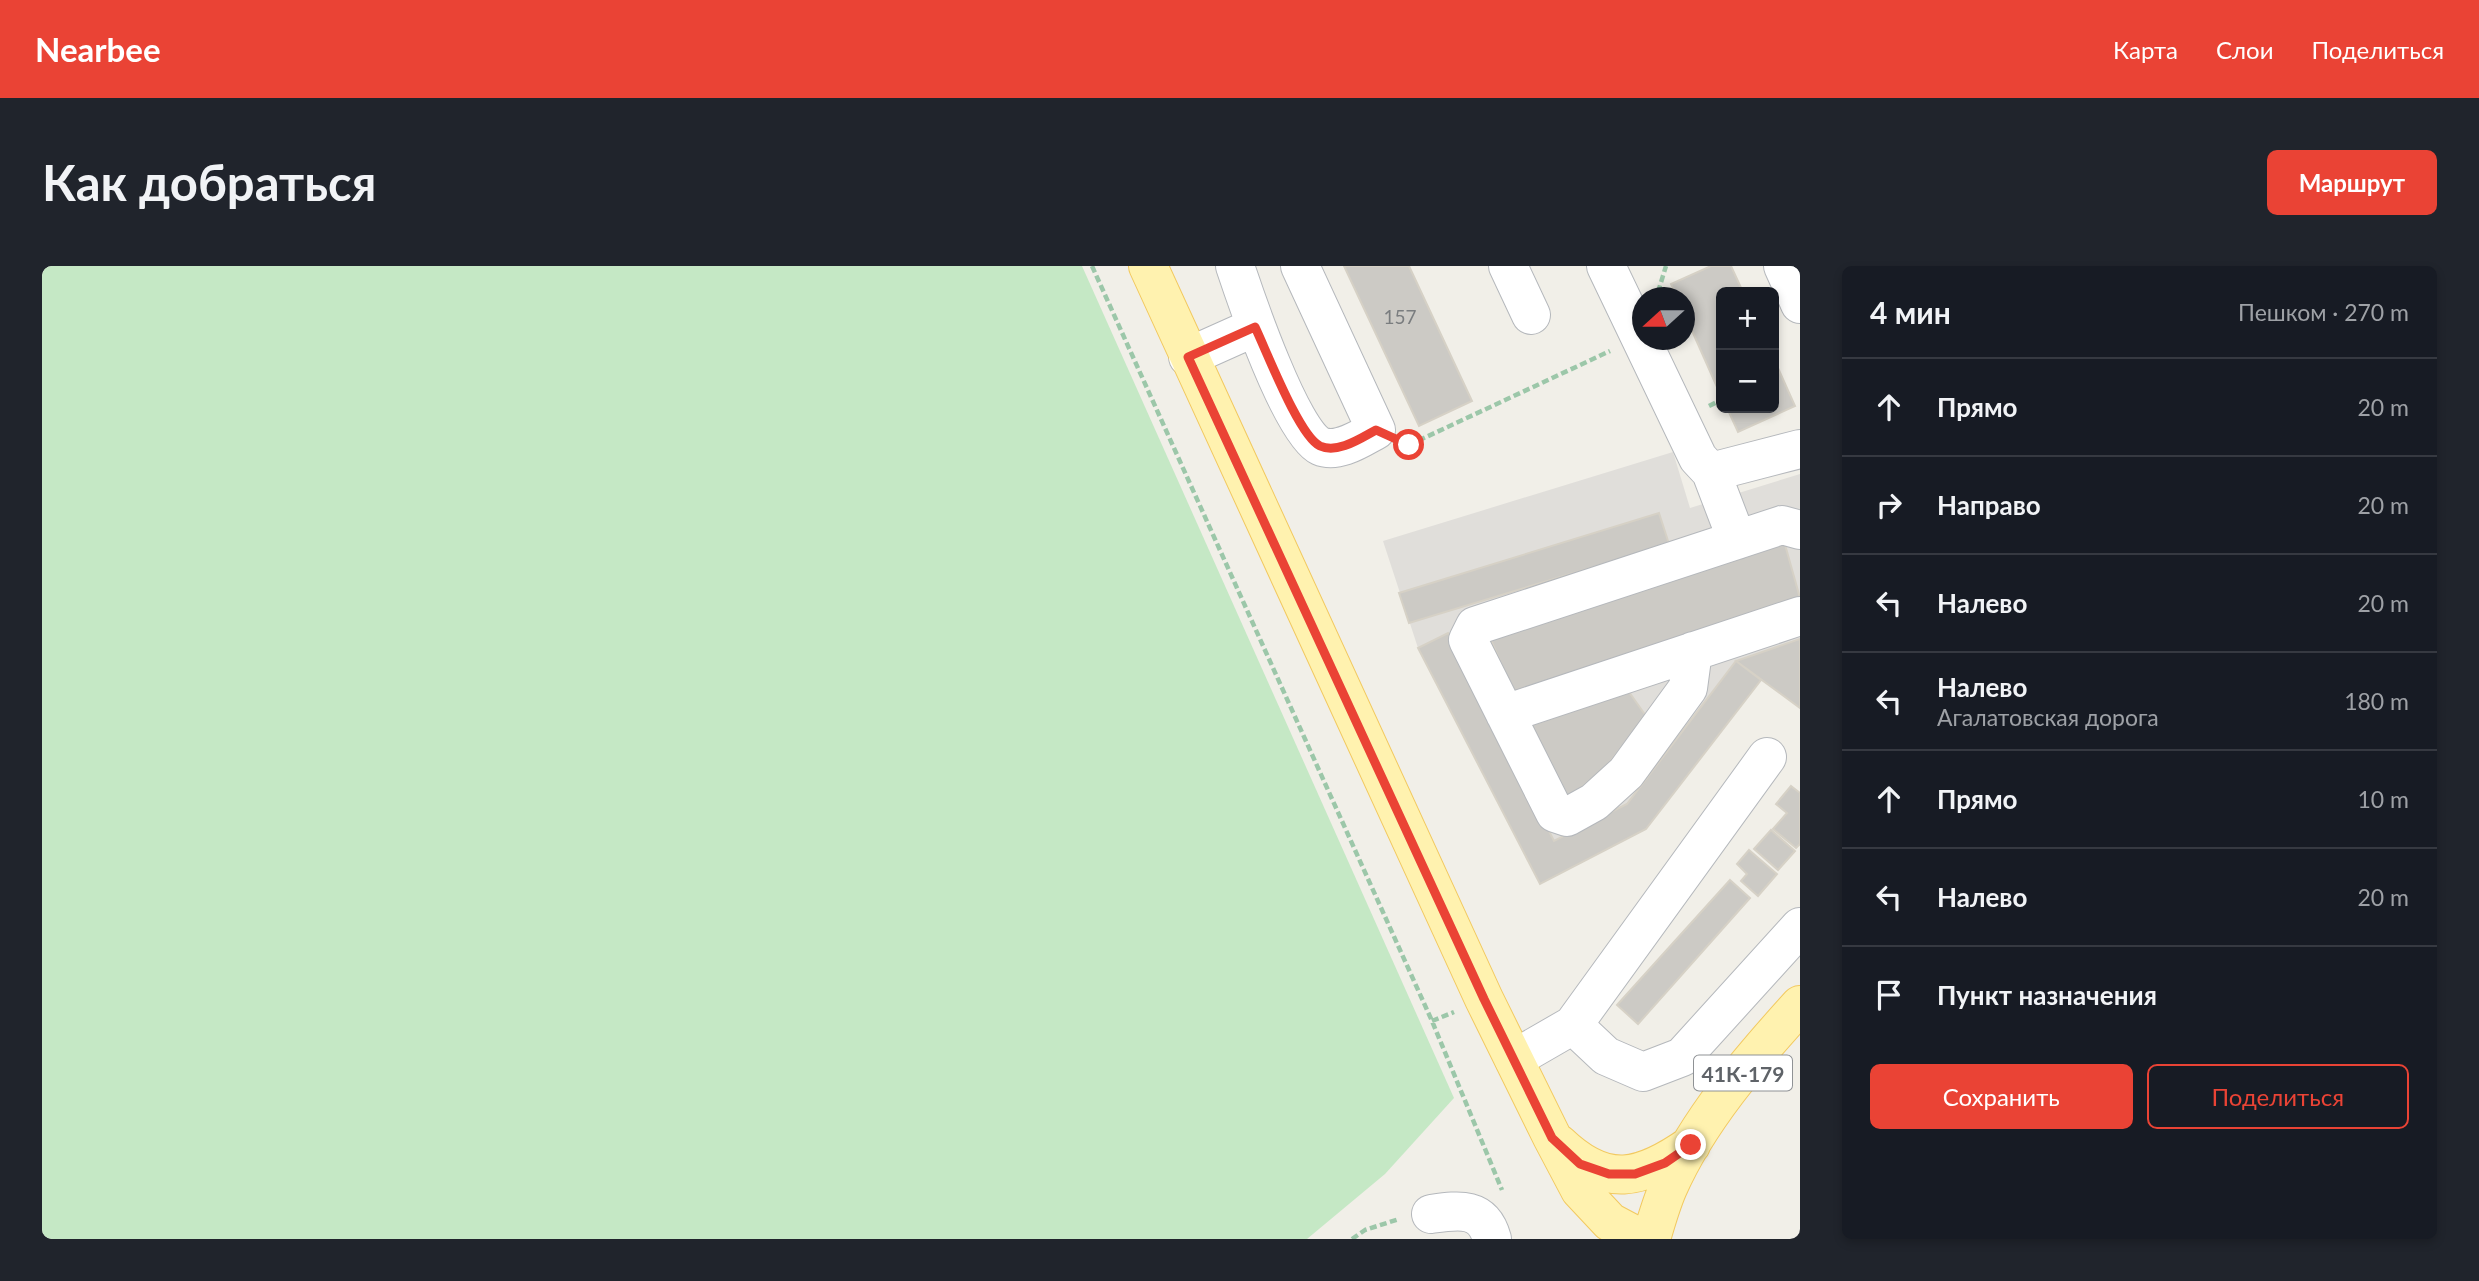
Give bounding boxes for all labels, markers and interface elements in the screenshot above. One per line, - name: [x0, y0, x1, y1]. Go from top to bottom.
- text: Nearbee: [35, 29, 161, 69]
- text: Карта: [2113, 35, 2178, 64]
- text: Слои: [2216, 35, 2273, 64]
- text: Поделиться: [2311, 35, 2444, 64]
- button: Маршрут: [2267, 150, 2437, 215]
- text: Как добраться: [42, 153, 376, 211]
- north arrow: [1632, 287, 1695, 350]
- map controls: [1716, 287, 1779, 413]
- button: +: [1716, 287, 1779, 350]
- text: 4 мин: [1870, 294, 1951, 330]
- text: Пешком · 270 m: [2238, 298, 2409, 326]
- house number: 157: [1383, 305, 1417, 328]
- button: −: [1716, 350, 1779, 413]
- icon: ahead: [1870, 388, 1908, 426]
- text: Прямо: [1937, 391, 2018, 423]
- text: 20 m: [2358, 393, 2409, 421]
- route start: [1393, 429, 1424, 460]
- icon: right: [1870, 486, 1908, 524]
- text: Направо: [1937, 489, 2041, 521]
- text: 20 m: [2358, 491, 2409, 519]
- icon: left: [1870, 584, 1908, 622]
- text: Налево: [1937, 587, 2027, 619]
- text: 20 m: [2358, 589, 2409, 617]
- text: Налево: [1937, 671, 2027, 703]
- icon: left: [1870, 682, 1908, 720]
- text: 180 m: [2344, 687, 2409, 715]
- text: Агалатовская дорога: [1937, 703, 2159, 731]
- icon: ahead: [1870, 780, 1908, 818]
- text: Прямо: [1937, 783, 2018, 815]
- text: 10 m: [2358, 785, 2409, 813]
- icon: left: [1870, 878, 1908, 916]
- text: Налево: [1937, 881, 2027, 913]
- text: 20 m: [2358, 883, 2409, 911]
- icon: arrive: [1870, 976, 1908, 1014]
- text: Пункт назначения: [1937, 979, 2157, 1011]
- road number: 41К-179: [1694, 1056, 1792, 1090]
- button: Сохранить: [1870, 1064, 2133, 1129]
- button: Поделиться: [2147, 1064, 2409, 1129]
- route end: [1675, 1129, 1706, 1160]

